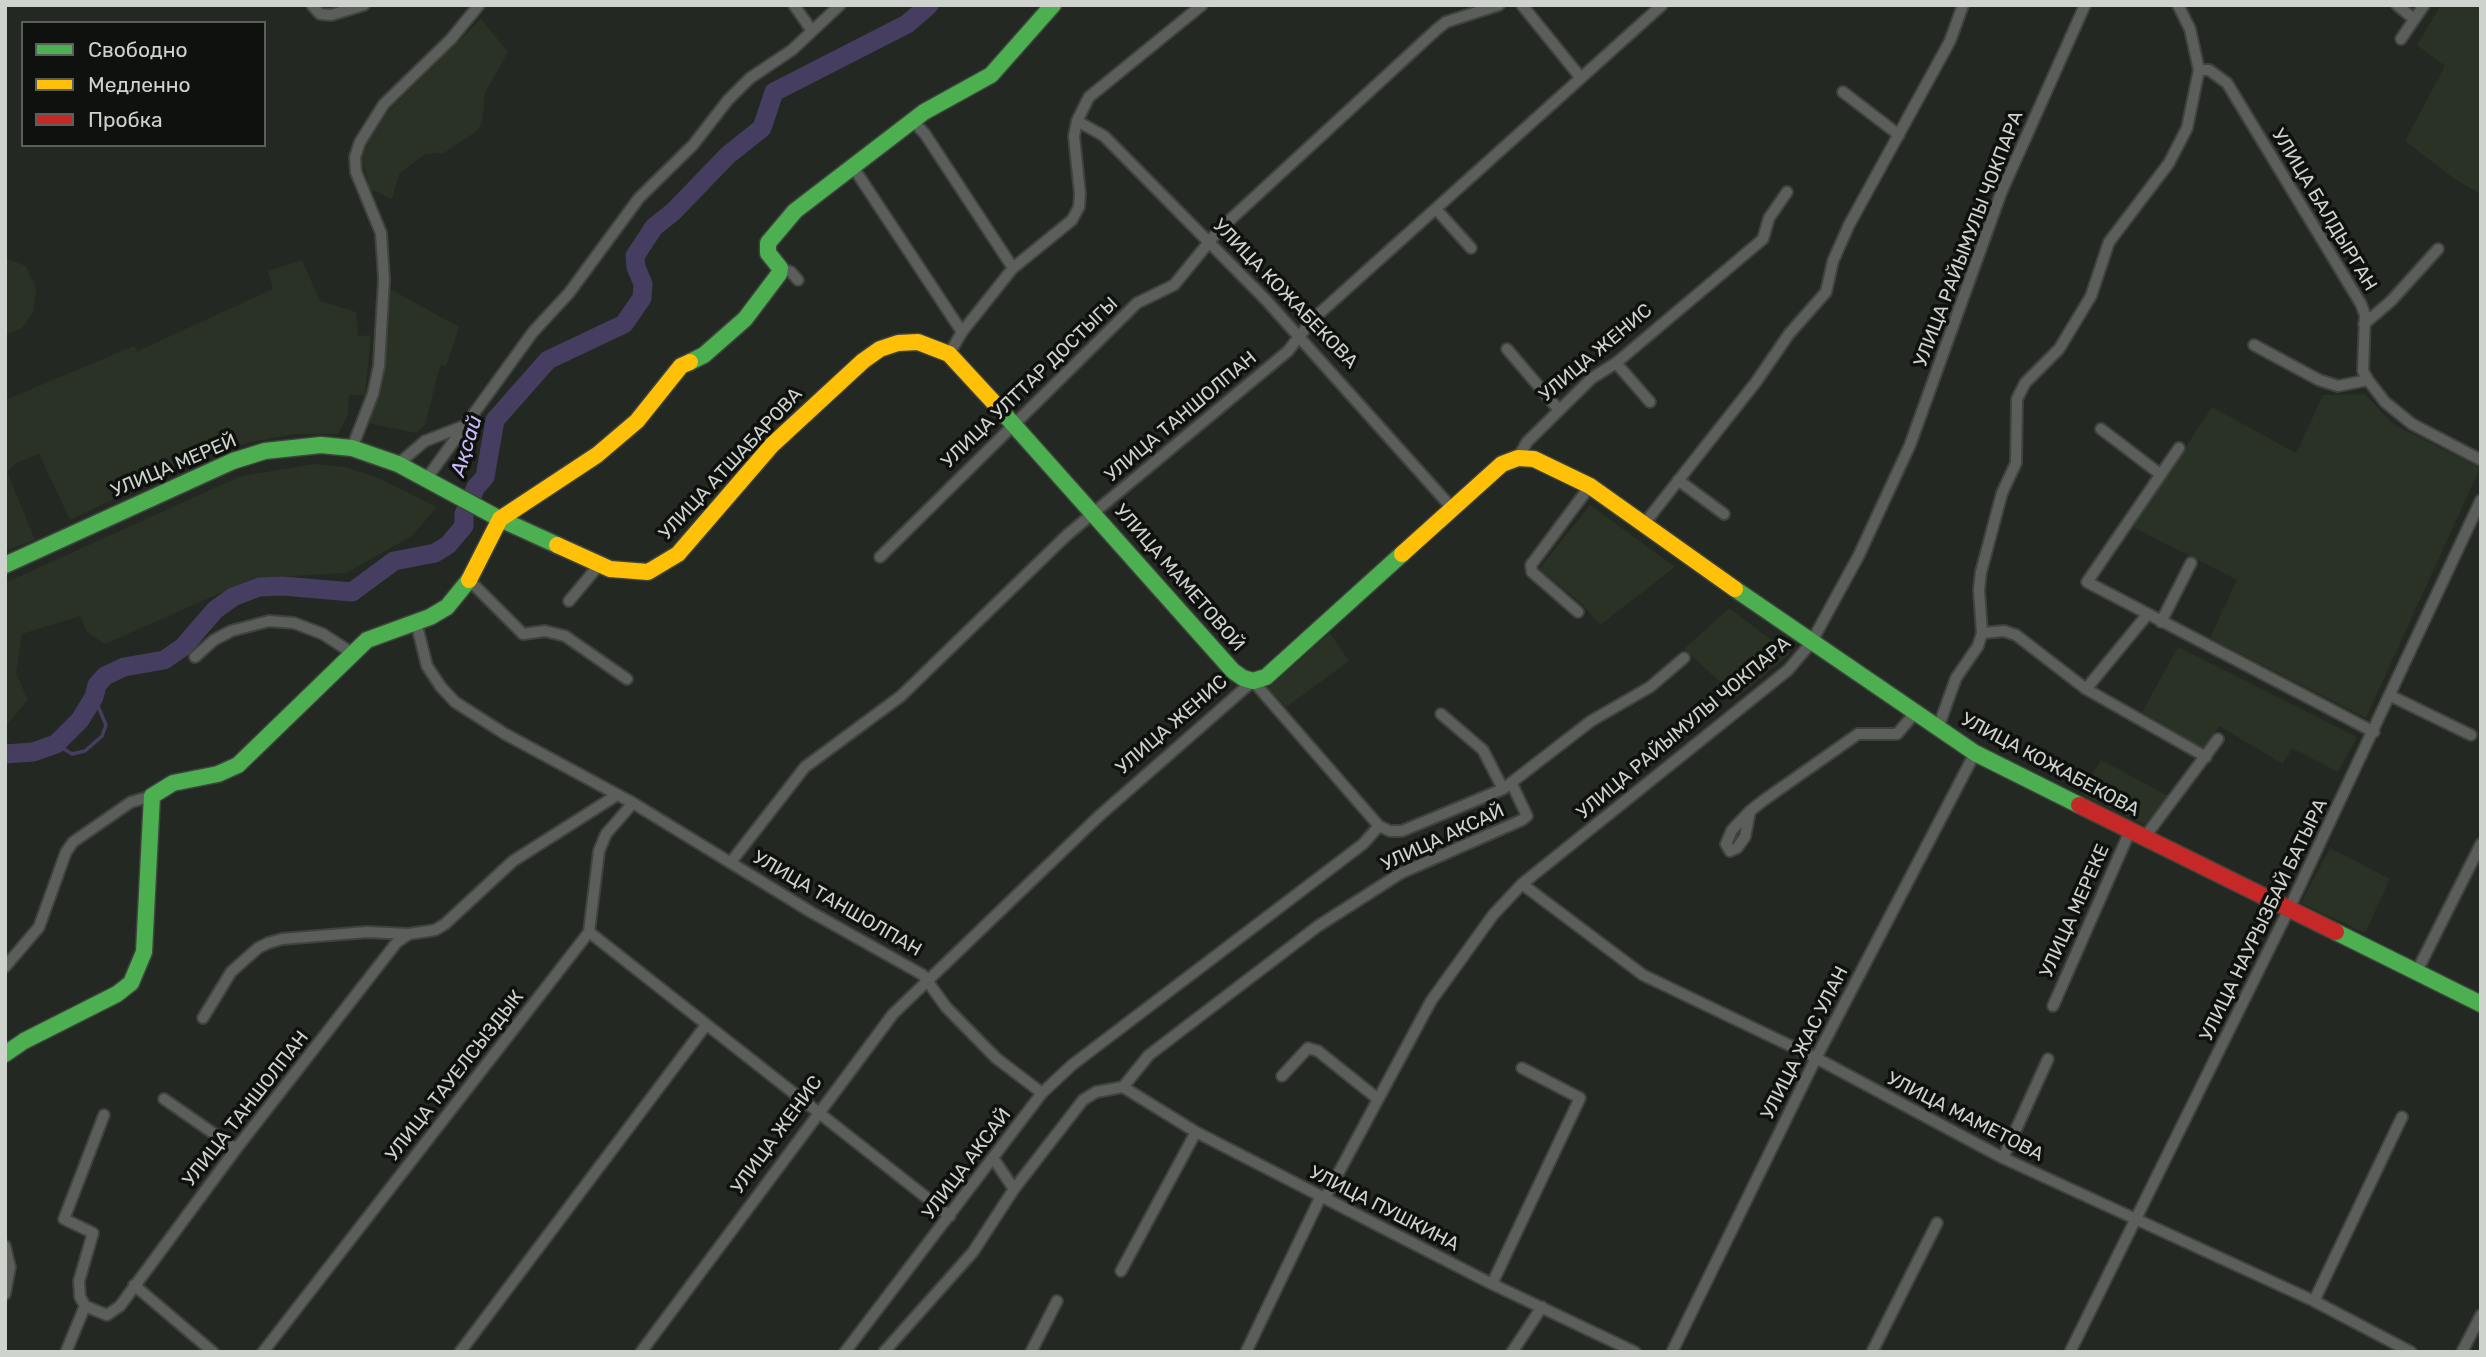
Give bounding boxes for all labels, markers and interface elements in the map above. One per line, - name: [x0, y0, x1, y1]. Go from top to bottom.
- legend: [21, 21, 266, 147]
- text: Свободно: [88, 37, 188, 62]
- text: Медленно: [88, 72, 191, 97]
- text: Пробка: [88, 107, 163, 132]
- street label: УЛИЦА РАЙЫМУЛЫ ЧОКПАРА: [1910, 108, 2028, 370]
- street label: УЛИЦА БАЛДЫРГАН: [2267, 125, 2381, 295]
- street label: УЛИЦА КОЖАБЕКОВА: [1208, 215, 1362, 373]
- street label: УЛИЦА УЛТТАР ДОСТЫГЫ: [937, 293, 1123, 473]
- street label: УЛИЦА ЖЕНИС: [1535, 299, 1657, 407]
- street label: УЛИЦА ТАНШОЛПАН: [1101, 347, 1261, 487]
- street label: УЛИЦА АТШАБАРОВА: [655, 383, 807, 545]
- water label: Ақсай: [446, 412, 488, 480]
- street label: УЛИЦА МЕРЕЙ: [108, 429, 240, 503]
- street label: УЛИЦА МАМЕТОВОЙ: [1109, 500, 1249, 656]
- street label: УЛИЦА РАЙЫМУЛЫ ЧОКПАРА: [1572, 632, 1796, 824]
- street label: УЛИЦА ЖЕНИС: [1112, 670, 1232, 780]
- street label: УЛИЦА КОЖАБЕКОВА: [1957, 708, 2143, 822]
- street label: УЛИЦА НАУРЫЗБАЙ БАТЫРА: [2195, 795, 2333, 1045]
- street label: УЛИЦА АКСАЙ: [1378, 800, 1508, 876]
- street label: УЛИЦА МЕРЕКЕ: [2035, 841, 2115, 981]
- street label: УЛИЦА ТАНШОЛПАН: [749, 846, 925, 962]
- street label: УЛИЦА ЖАС УЛАН: [1757, 963, 1853, 1123]
- street label: УЛИЦА ТАУЕЛСЫЗДЫК: [381, 986, 529, 1166]
- street label: УЛИЦА ТАНШОЛПАН: [178, 1027, 314, 1191]
- street label: УЛИЦА МАМЕТОВА: [1883, 1068, 2047, 1166]
- street label: УЛИЦА ЖЕНИС: [727, 1072, 827, 1198]
- street label: УЛИЦА АКСАЙ: [918, 1104, 1016, 1224]
- street label: УЛИЦА ПУШКИНА: [1305, 1161, 1463, 1257]

